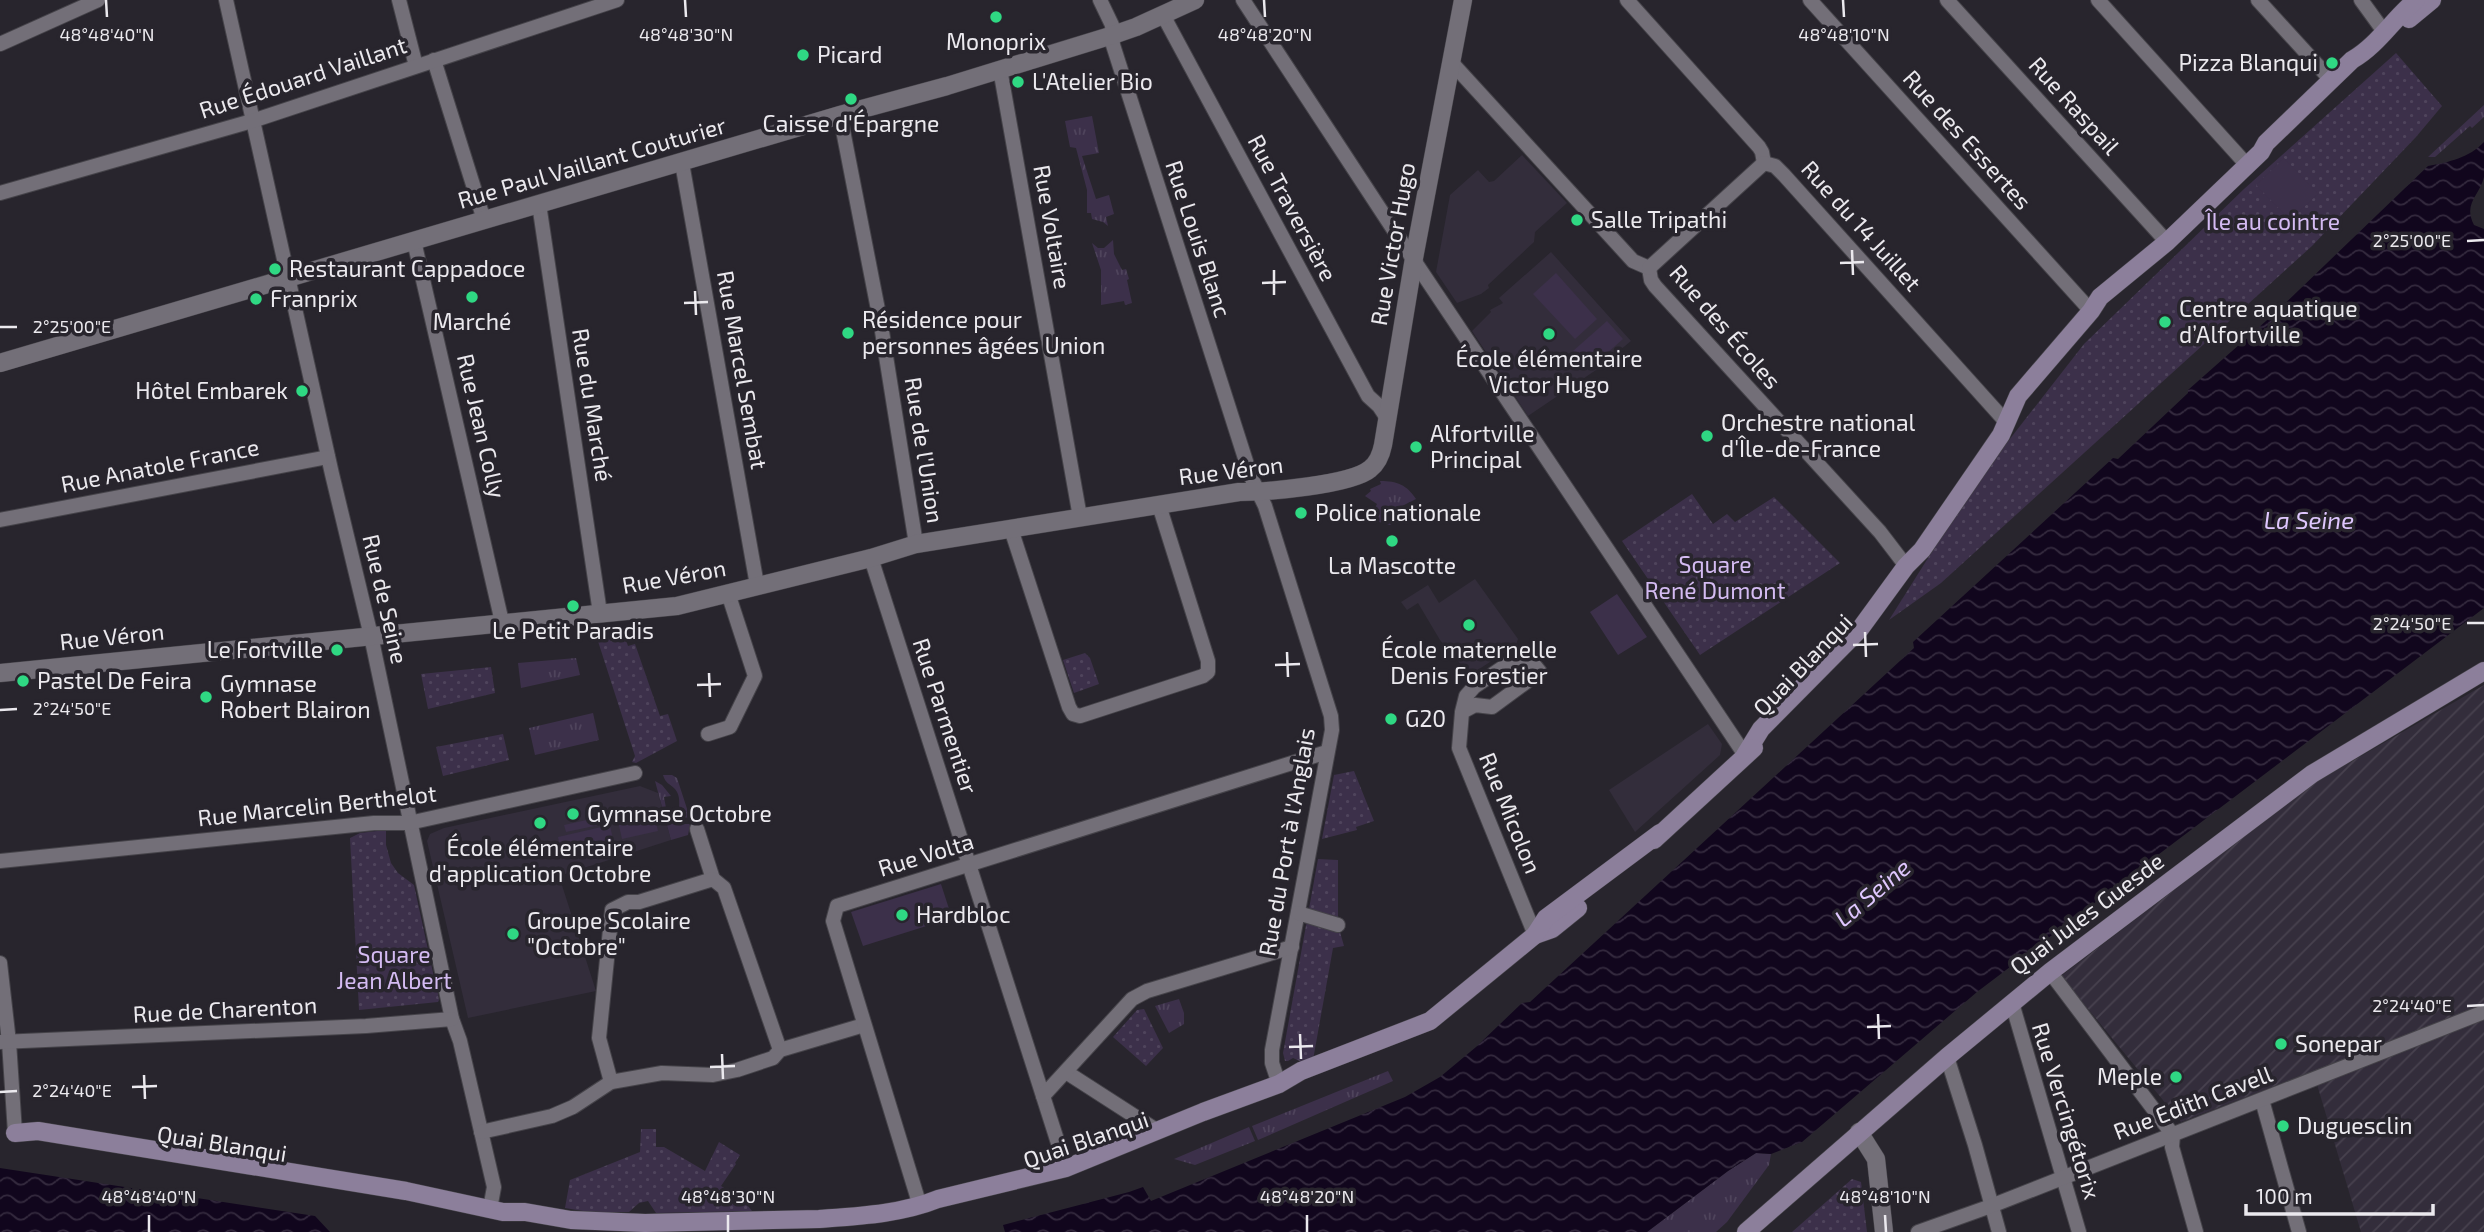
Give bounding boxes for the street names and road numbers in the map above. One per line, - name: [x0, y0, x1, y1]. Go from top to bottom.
- street label: Rue Édouard Vaillant: [195, 30, 410, 124]
- street label: Rue Raspail: [2024, 51, 2126, 160]
- street label: Rue des Essertes: [1898, 64, 2038, 215]
- street label: Rue Paul Vaillant Couturier: [454, 110, 729, 214]
- street label: Rue Traversière: [1242, 129, 1343, 286]
- street label: Rue du 14 Juillet: [1796, 154, 1928, 296]
- street label: Rue Louis Blanc: [1160, 157, 1238, 321]
- street label: Rue Victor Hugo: [1364, 160, 1420, 328]
- street label: Rue Voltaire: [1028, 163, 1078, 291]
- street label: Rue des Écoles: [1664, 259, 1787, 394]
- street label: Rue Marcel Sembat: [712, 268, 774, 472]
- street label: Rue du Marché: [567, 326, 619, 484]
- street label: Rue Jean Colly: [452, 351, 512, 501]
- street label: Rue de l'Union: [900, 375, 950, 525]
- street label: Rue Anatole France: [58, 432, 261, 498]
- street label: Rue Véron: [1177, 450, 1285, 490]
- street label: Rue de Seine: [357, 531, 414, 666]
- street label: Rue Véron: [620, 553, 728, 599]
- street label: Quai Blanqui: [1747, 607, 1858, 721]
- street label: Rue Véron: [58, 617, 166, 655]
- street label: Rue Parmentier: [908, 634, 984, 797]
- street label: Rue du Port à l'Anglais: [1252, 726, 1320, 958]
- street label: Rue Micolon: [1474, 748, 1548, 877]
- street label: Rue Marcelin Berthelot: [196, 779, 438, 831]
- street label: Rue Volta: [875, 826, 977, 882]
- street label: Quai Jules Guesde: [2004, 846, 2169, 980]
- street label: Rue de Charenton: [132, 990, 318, 1028]
- street label: Rue Vercingétorix: [2027, 1019, 2107, 1202]
- street label: Rue Edith Cavell: [2109, 1059, 2276, 1145]
- street label: Quai Blanqui: [1019, 1104, 1152, 1174]
- street label: Quai Blanqui: [155, 1119, 289, 1167]

